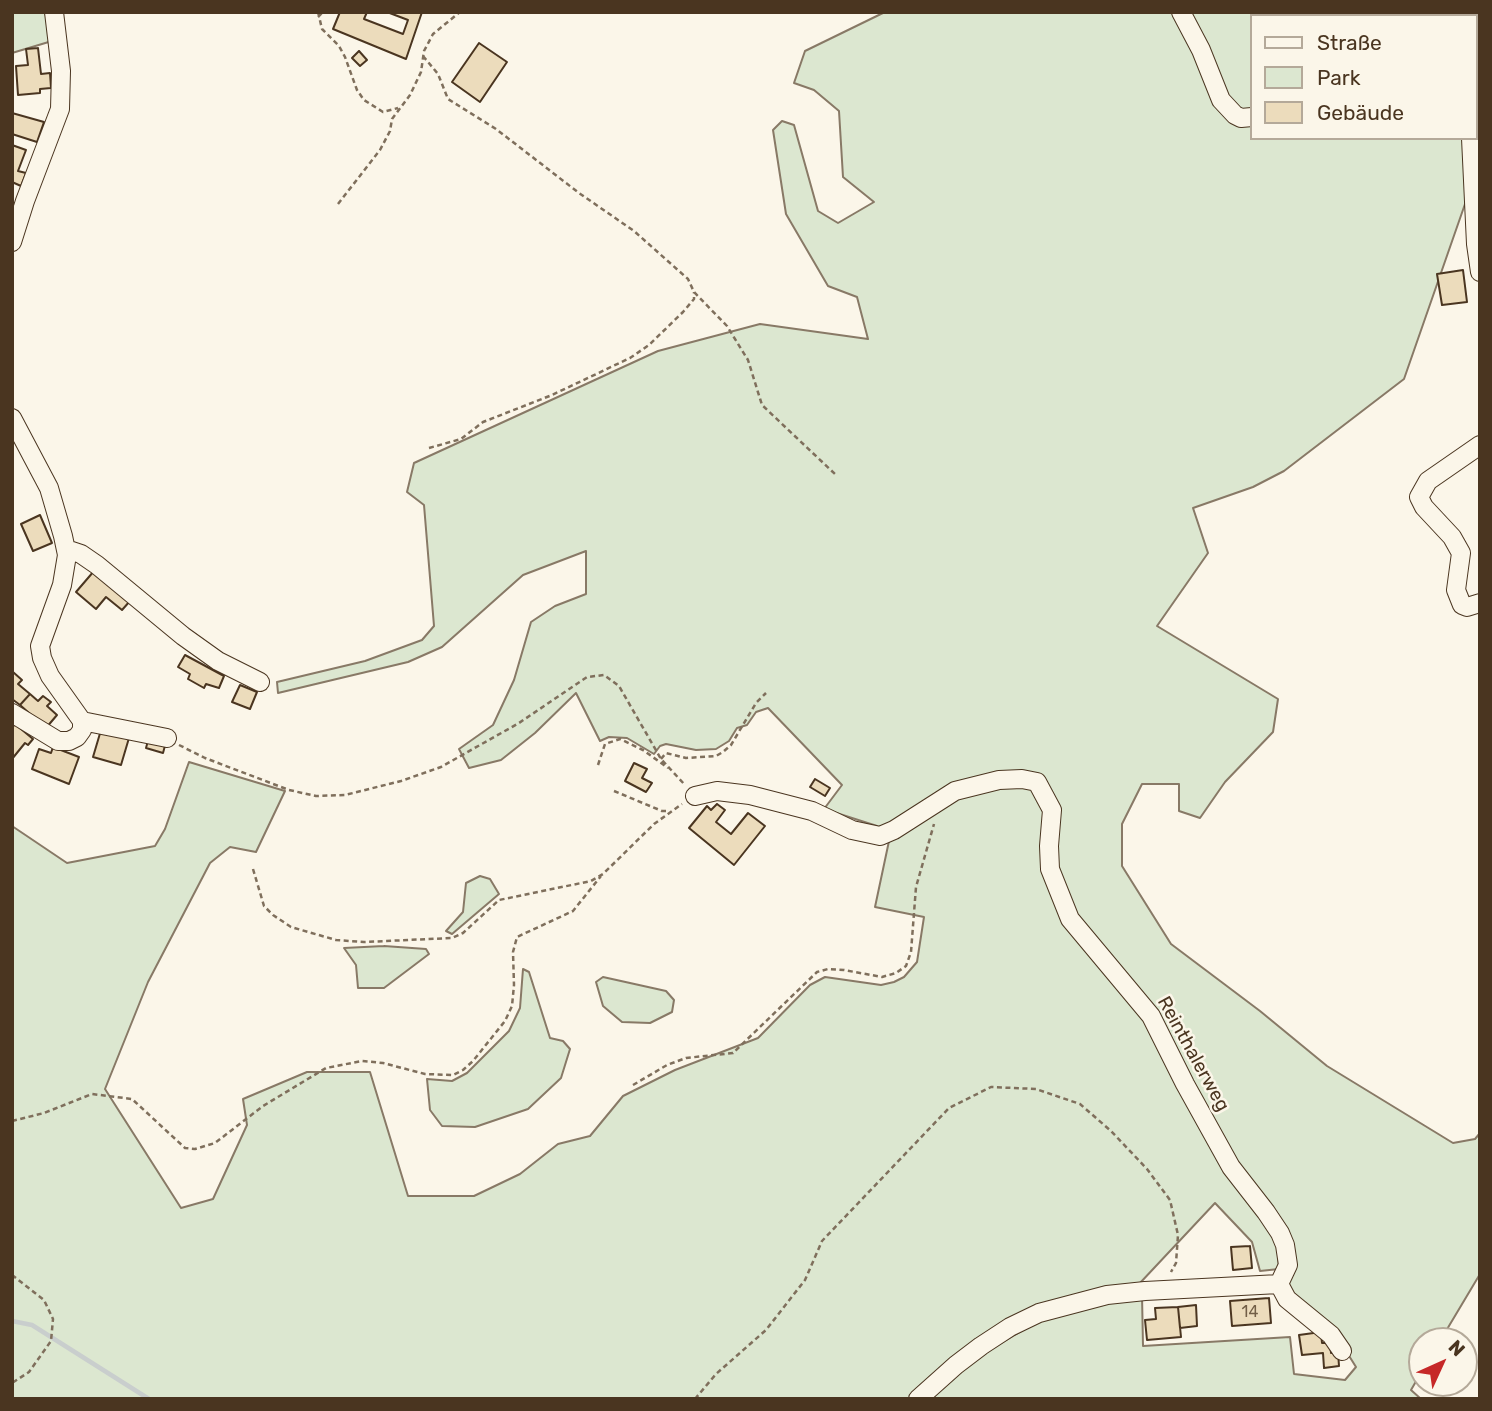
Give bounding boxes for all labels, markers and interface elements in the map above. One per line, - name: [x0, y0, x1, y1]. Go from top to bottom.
- legend: [1250, 14, 1478, 140]
- text: Straße: [1317, 30, 1382, 55]
- text: Park: [1317, 65, 1361, 90]
- text: Gebäude: [1317, 100, 1404, 125]
- street label: Reinthalerweg: [1152, 993, 1234, 1115]
- house number: 14: [1242, 1302, 1258, 1322]
- north arrow: [1408, 1327, 1478, 1397]
- text: N: [1444, 1335, 1470, 1361]

